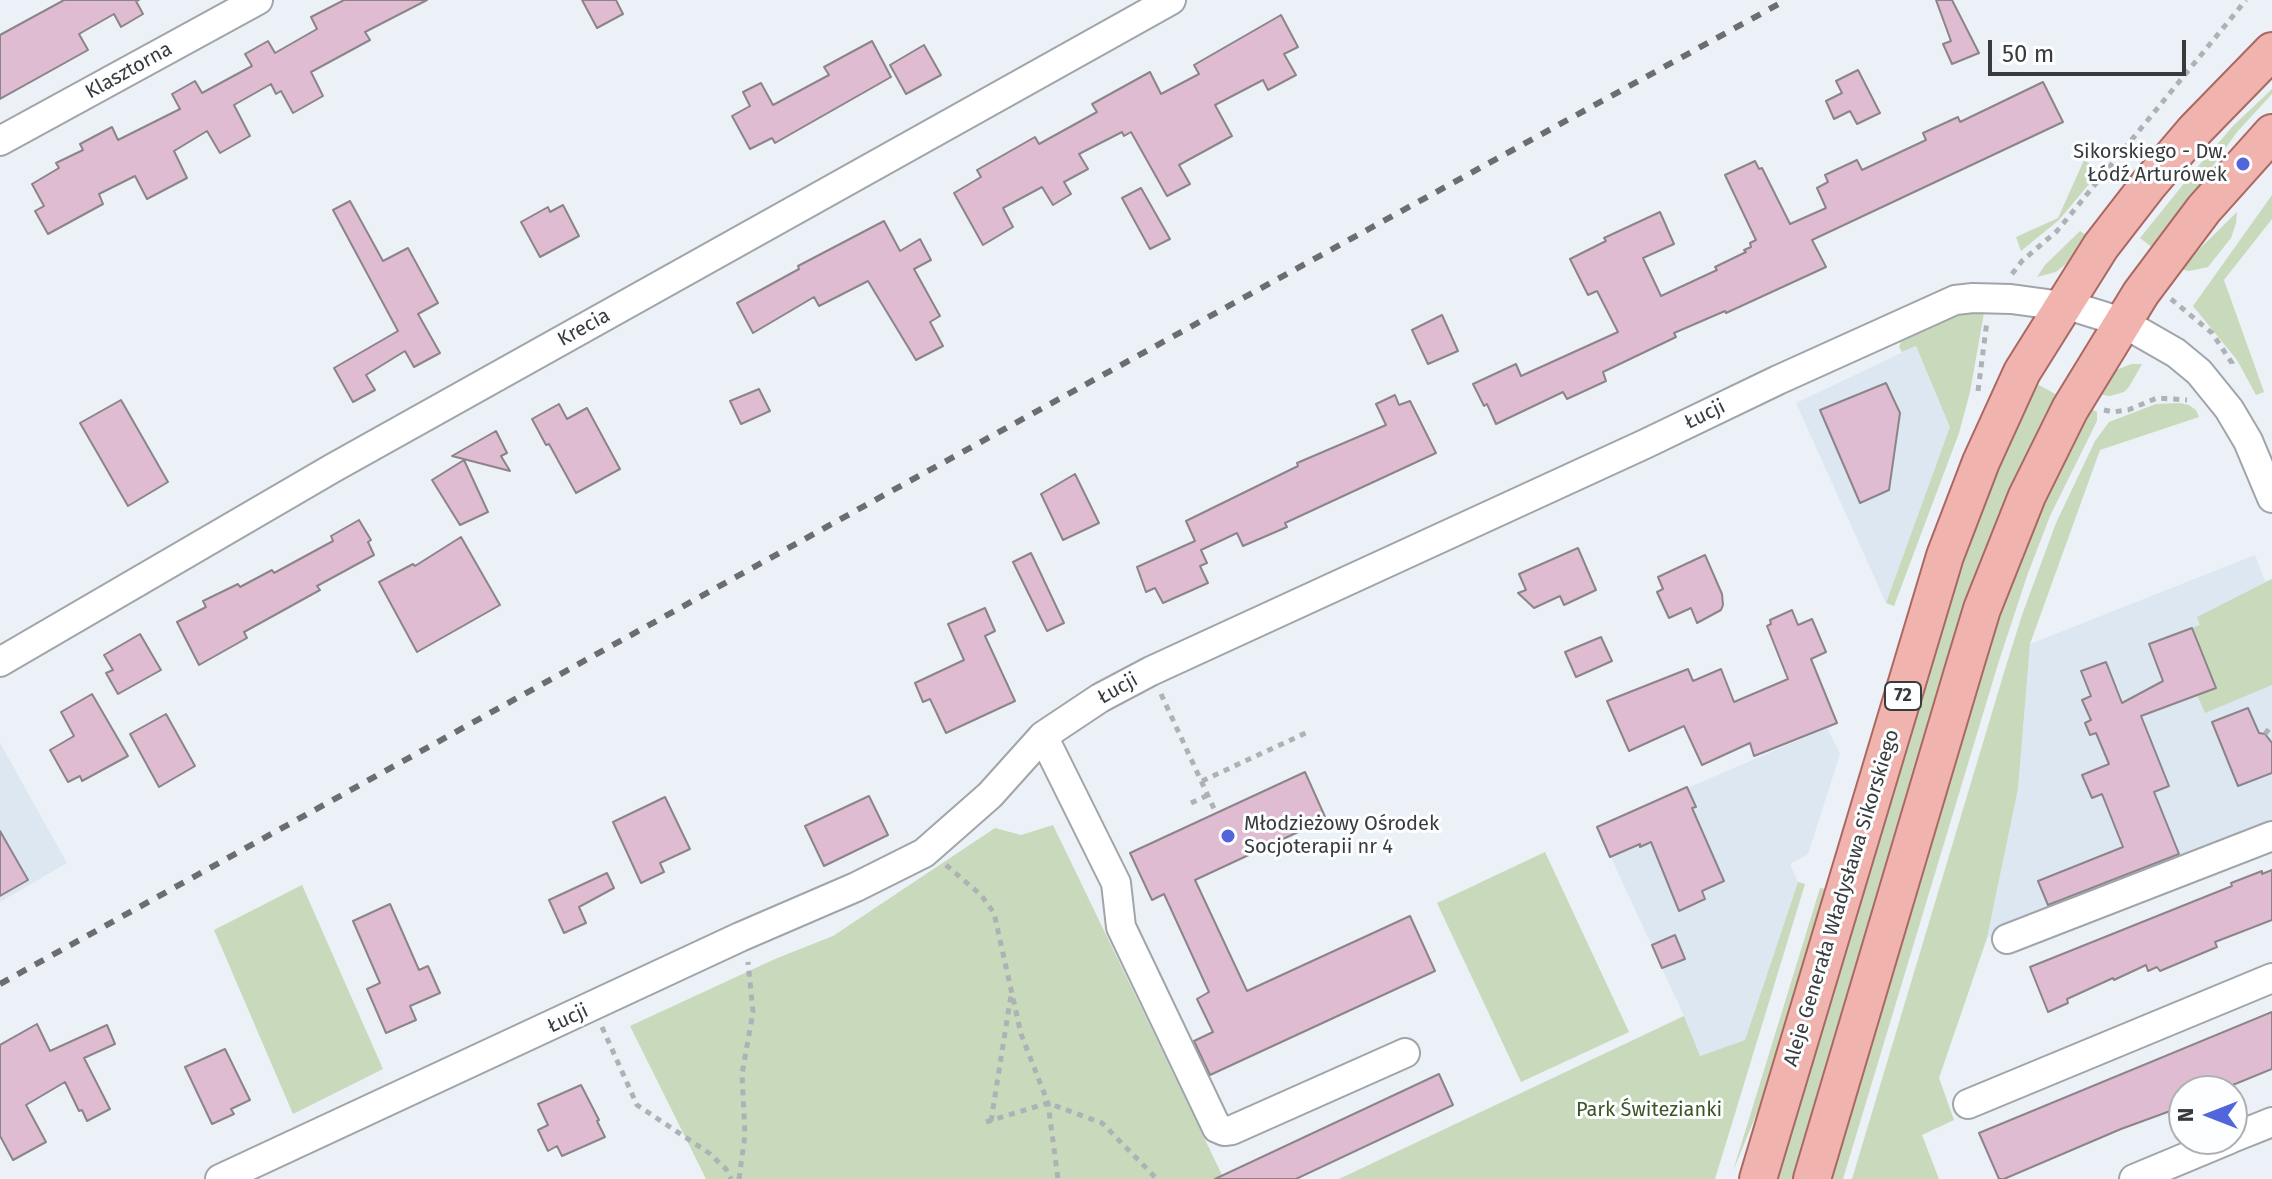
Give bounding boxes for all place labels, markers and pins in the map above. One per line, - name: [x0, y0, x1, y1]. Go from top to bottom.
- place label: Sikorskiego - Dw. Łódź Arturówek: [2073, 140, 2227, 187]
- marker: Sikorskiego - Dw. Łódź Arturówek: [2234, 155, 2252, 173]
- place label: Młodzieżowy Ośrodek Socjoterapii nr 4: [1244, 812, 1439, 859]
- marker: Młodzieżowy Ośrodek Socjoterapii nr 4: [1219, 827, 1237, 845]

